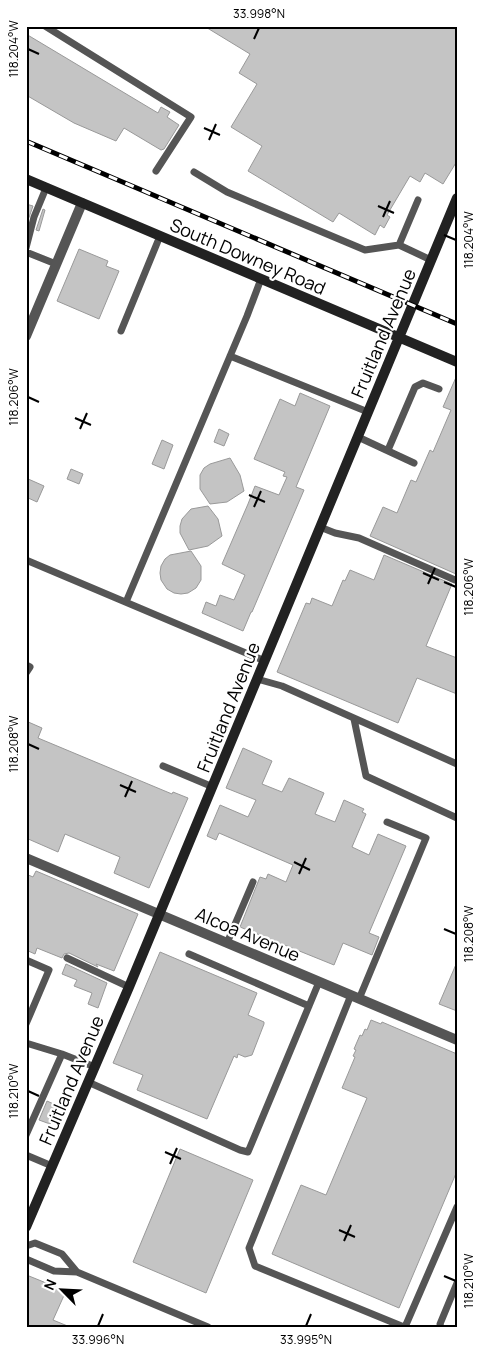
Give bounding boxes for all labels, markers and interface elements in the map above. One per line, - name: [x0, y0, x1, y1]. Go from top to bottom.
- text: 33.998°N: [233, 5, 285, 22]
- text: 118.204°W: [5, 20, 22, 78]
- text: 118.204°W: [460, 211, 477, 269]
- street label: South Downey Road: [167, 212, 329, 300]
- street label: Fruitland Avenue: [345, 265, 421, 401]
- text: 118.206°W: [5, 367, 22, 426]
- text: 118.206°W: [460, 557, 477, 616]
- street label: Fruitland Avenue: [191, 638, 265, 776]
- text: 118.208°W: [5, 715, 22, 773]
- street label: Alcoa Avenue: [192, 901, 304, 967]
- text: 118.208°W: [460, 905, 477, 963]
- street label: Fruitland Avenue: [33, 1012, 109, 1148]
- text: 118.210°W: [5, 1063, 22, 1118]
- text: 118.210°W: [460, 1253, 477, 1308]
- north arrow: [38, 1266, 88, 1316]
- text: N: [39, 1276, 60, 1293]
- text: 33.996°N: [72, 1331, 124, 1348]
- text: 33.995°N: [280, 1331, 332, 1348]

